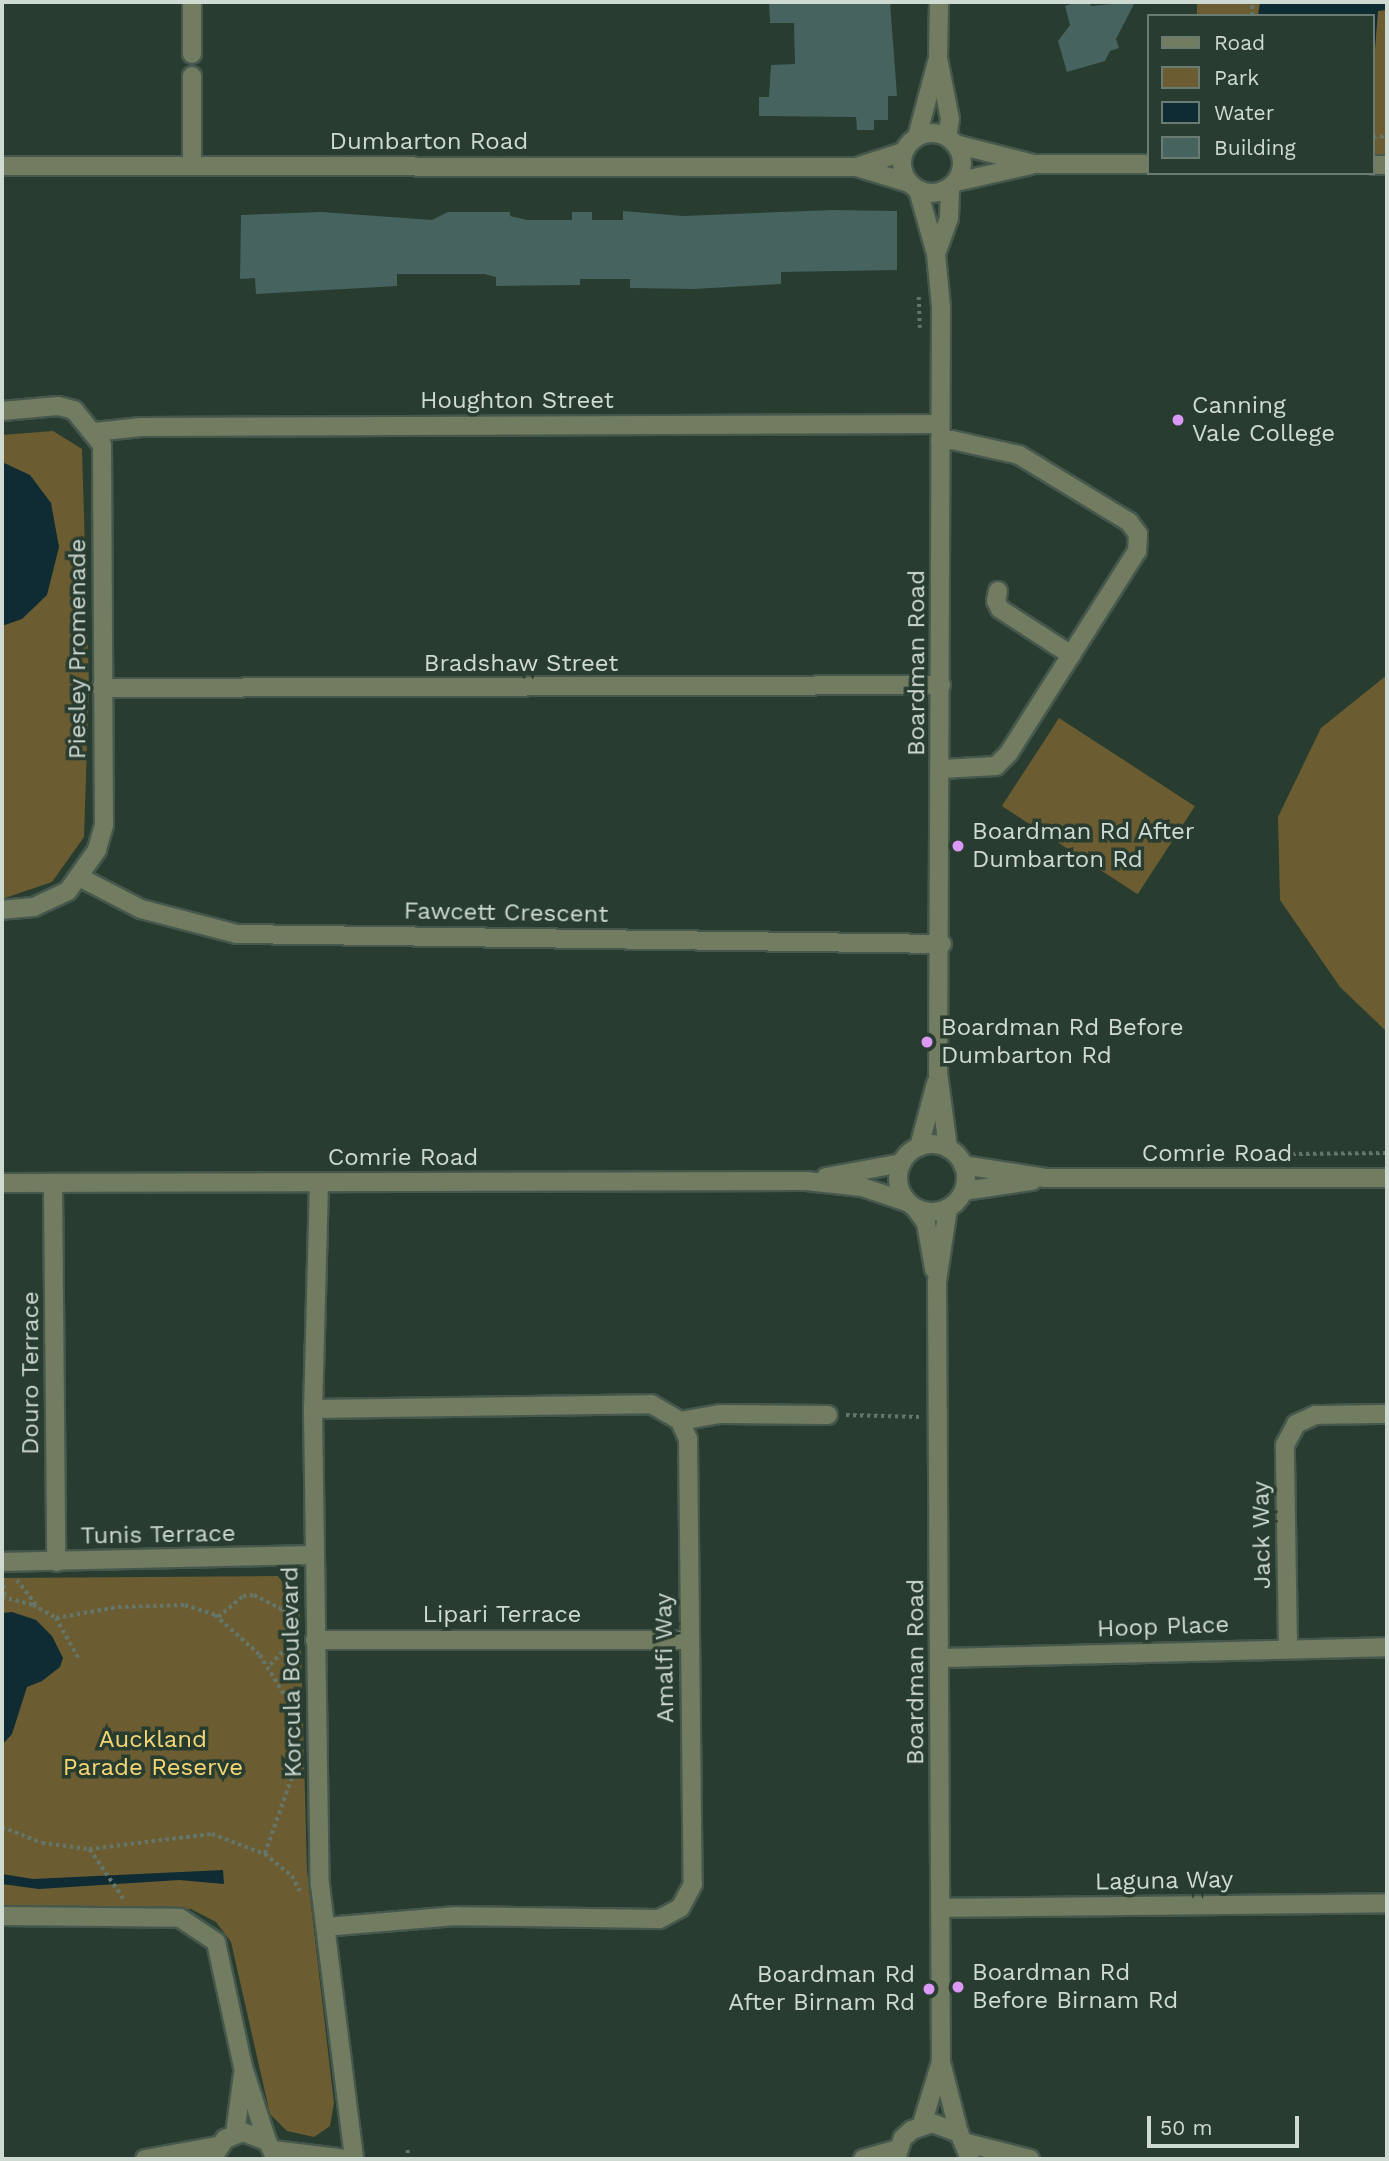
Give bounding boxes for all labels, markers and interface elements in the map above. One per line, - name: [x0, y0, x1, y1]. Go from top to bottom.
- legend: [1148, 14, 1375, 175]
- text: Road: [1214, 30, 1265, 55]
- text: Park: [1214, 65, 1259, 90]
- text: Water: [1214, 100, 1274, 125]
- street label: Dumbarton Road: [330, 128, 528, 156]
- text: Building: [1214, 135, 1296, 160]
- street label: Houghton Street: [420, 387, 614, 415]
- place label: Canning Vale College: [1192, 392, 1335, 448]
- marker: Canning Vale College: [1170, 412, 1186, 428]
- street label: Piesley Promenade: [64, 538, 92, 760]
- street label: Boardman Road: [903, 570, 931, 756]
- street label: Bradshaw Street: [423, 650, 619, 678]
- place label: Boardman Rd After Dumbarton Rd: [972, 818, 1196, 874]
- marker: Boardman Rd After Dumbarton Rd: [950, 838, 966, 854]
- street label: Fawcett Crescent: [404, 897, 608, 929]
- place label: Boardman Rd Before Dumbarton Rd: [941, 1014, 1184, 1070]
- marker: Boardman Rd Before Dumbarton Rd: [919, 1034, 935, 1050]
- street label: Comrie Road: [1142, 1140, 1292, 1168]
- street label: Comrie Road: [328, 1144, 478, 1172]
- street label: Douro Terrace: [17, 1291, 45, 1455]
- street label: Jack Way: [1247, 1480, 1277, 1590]
- street label: Tunis Terrace: [80, 1519, 236, 1551]
- street label: Korcula Boulevard: [276, 1566, 308, 1778]
- street label: Boardman Road: [902, 1579, 930, 1765]
- street label: Amalfi Way: [649, 1592, 681, 1724]
- street label: Lipari Terrace: [422, 1601, 582, 1629]
- street label: Hoop Place: [1096, 1610, 1230, 1644]
- park label: Auckland Parade Reserve: [63, 1726, 243, 1782]
- street label: Laguna Way: [1094, 1865, 1234, 1897]
- place label: Boardman Rd Before Birnam Rd: [972, 1959, 1178, 2015]
- place label: Boardman Rd After Birnam Rd: [728, 1961, 915, 2017]
- marker: Boardman Rd Before Birnam Rd: [950, 1979, 966, 1995]
- marker: Boardman Rd After Birnam Rd: [921, 1981, 937, 1997]
- scale bar: [1151, 2102, 1303, 2146]
- text: 50 m: [1160, 2115, 1212, 2140]

